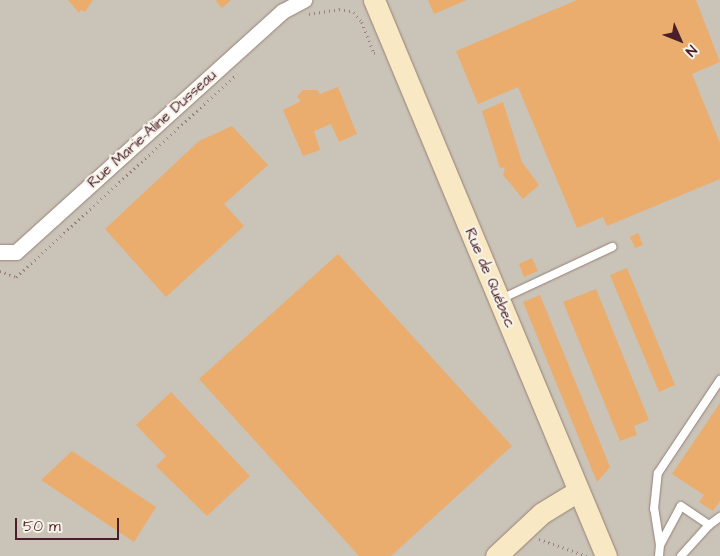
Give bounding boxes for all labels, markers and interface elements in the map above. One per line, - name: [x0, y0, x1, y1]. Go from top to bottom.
- north arrow: [655, 15, 705, 65]
- text: N: [681, 40, 701, 61]
- street label: Rue Marie-Aline Dusseau: [84, 66, 220, 192]
- street label: Rue de Québec: [461, 225, 519, 331]
- scale bar: [18, 508, 121, 540]
- text: 50 m: [23, 516, 61, 537]

